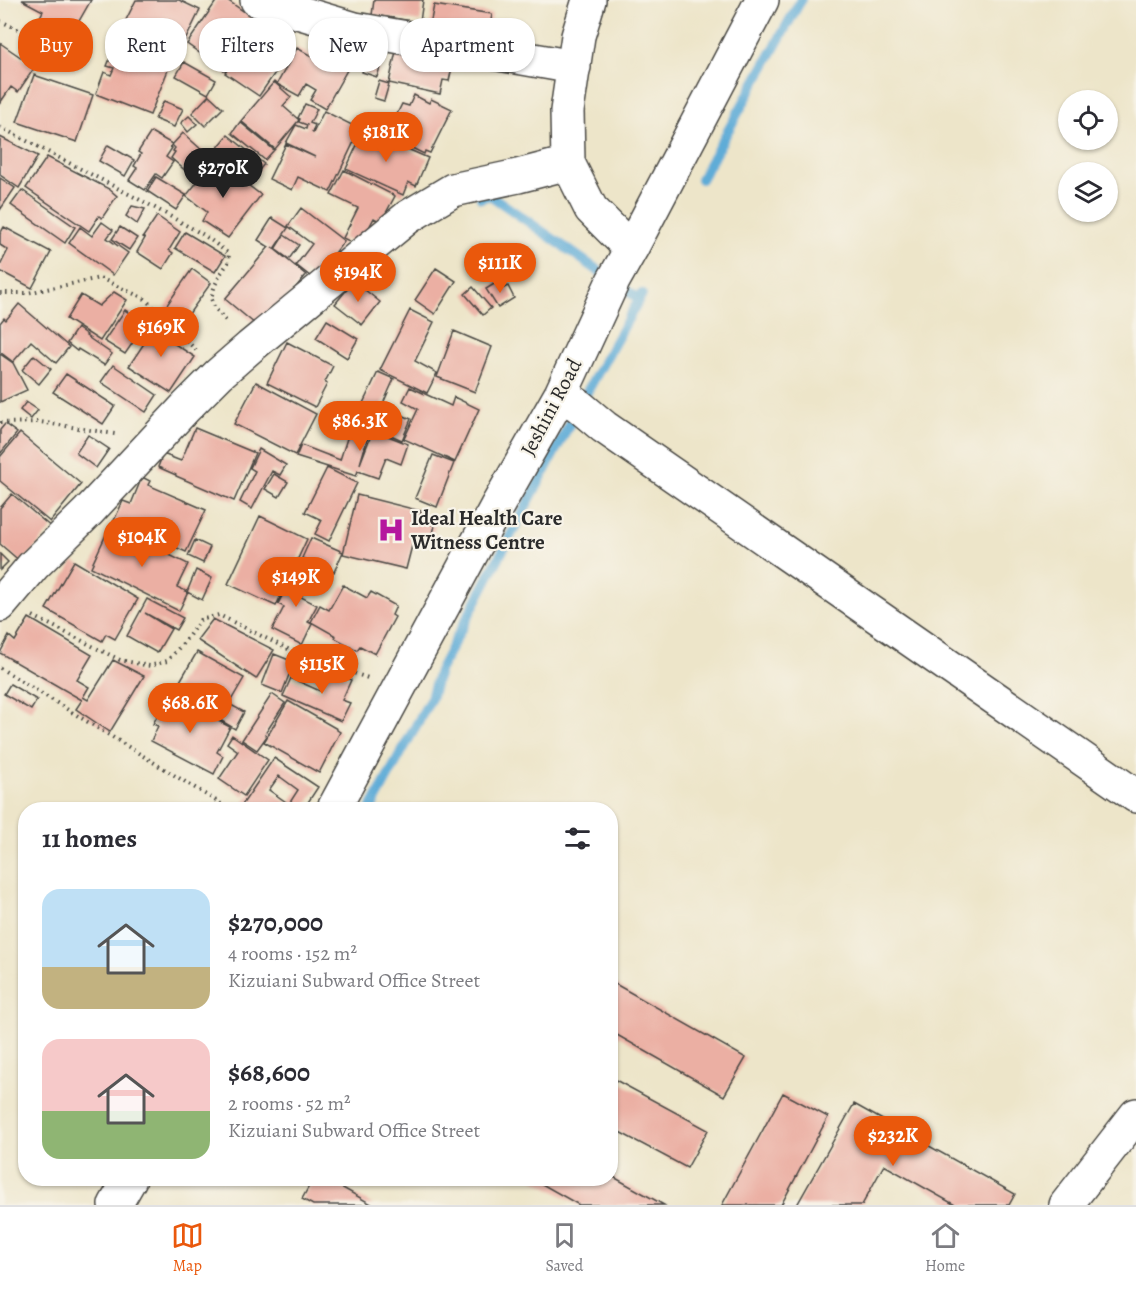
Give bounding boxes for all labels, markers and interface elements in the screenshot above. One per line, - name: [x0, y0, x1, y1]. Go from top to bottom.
- chip: Buy: [18, 18, 93, 72]
- chip: Rent: [105, 18, 187, 72]
- chip: Filters: [199, 18, 296, 72]
- chip: New: [308, 18, 388, 72]
- chip: Apartment: [400, 18, 535, 72]
- map controls: [1058, 90, 1118, 222]
- button: locate: [1058, 90, 1118, 150]
- pin: $181K: [344, 112, 428, 163]
- text: $181K: [363, 118, 409, 145]
- pin: $270K: [181, 148, 265, 199]
- text: $270K: [198, 154, 248, 181]
- button: layers: [1058, 162, 1118, 222]
- pin: $111K: [458, 243, 542, 294]
- text: $111K: [478, 249, 522, 276]
- pin: $194K: [316, 252, 400, 303]
- text: $194K: [334, 258, 382, 285]
- pin: $169K: [119, 307, 203, 358]
- text: $169K: [137, 313, 185, 340]
- street label: Jeshini Road: [514, 353, 589, 461]
- pin: $86.3K: [311, 401, 409, 452]
- text: $86.3K: [332, 407, 388, 434]
- place label: Ideal Health Care Witness Centre: [410, 504, 563, 556]
- hospital icon: Ideal Health Care Witness Centre: [376, 515, 406, 545]
- pin: $104K: [100, 517, 184, 568]
- text: $104K: [117, 523, 167, 550]
- pin: $149K: [254, 557, 338, 608]
- text: $149K: [272, 563, 320, 590]
- pin: $115K: [280, 644, 364, 695]
- text: $115K: [299, 650, 345, 677]
- pin: $68.6K: [141, 683, 239, 734]
- text: $68.6K: [162, 689, 218, 716]
- text: 11 homes: [42, 821, 137, 856]
- icon: filters: [561, 822, 594, 855]
- text: $270,000: [228, 905, 323, 940]
- icon: home: [90, 913, 162, 985]
- text: 4 rooms · 152 m²: [228, 940, 357, 967]
- text: Kizuiani Subward Office Street: [228, 967, 480, 994]
- text: $68,600: [228, 1055, 310, 1090]
- icon: home: [90, 1063, 162, 1135]
- text: 2 rooms · 52 m²: [228, 1090, 351, 1117]
- pin: $232K: [851, 1116, 935, 1167]
- text: Kizuiani Subward Office Street: [228, 1117, 480, 1144]
- text: $232K: [868, 1122, 918, 1149]
- tab: Map: [171, 1219, 204, 1277]
- tab: Saved: [545, 1219, 583, 1277]
- tab: Home: [925, 1219, 965, 1277]

